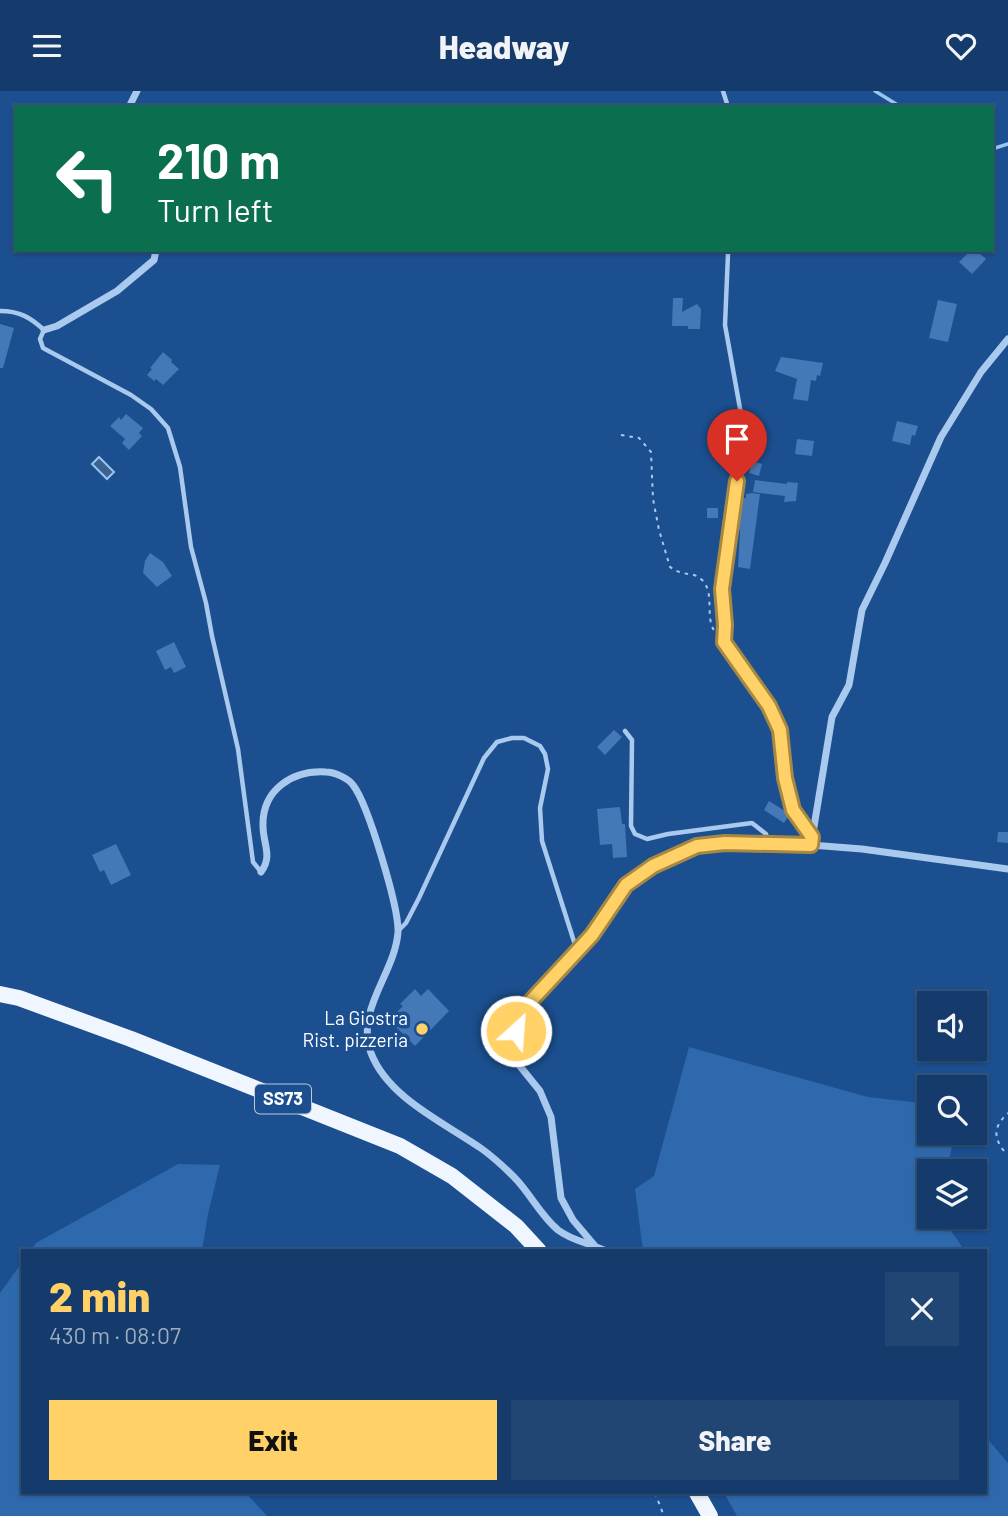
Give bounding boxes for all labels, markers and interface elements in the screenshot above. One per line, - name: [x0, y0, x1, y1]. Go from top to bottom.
- icon: menu: [28, 27, 66, 65]
- text: Headway: [439, 27, 569, 65]
- icon: heart: [942, 27, 980, 65]
- text: 210 m: [157, 130, 280, 189]
- icon: left: [42, 133, 133, 224]
- text: Turn left: [157, 190, 274, 228]
- pin: [707, 409, 767, 481]
- icon: arrive: [718, 420, 756, 458]
- map controls: [917, 991, 987, 1229]
- button: sound: [917, 991, 987, 1061]
- position arrow: [479, 994, 553, 1068]
- place label: La Giostra Rist. pizzeria: [303, 1006, 408, 1051]
- marker: La Giostra Rist. pizzeria: [414, 1021, 430, 1037]
- button: search: [917, 1075, 987, 1145]
- road number: SS73: [255, 1084, 311, 1114]
- button: layers: [917, 1159, 987, 1229]
- text: 2 min: [49, 1270, 150, 1320]
- button: close: [885, 1272, 959, 1346]
- text: 430 m · 08:07: [49, 1321, 181, 1349]
- button: Exit: [49, 1400, 497, 1480]
- button: Share: [511, 1400, 959, 1480]

